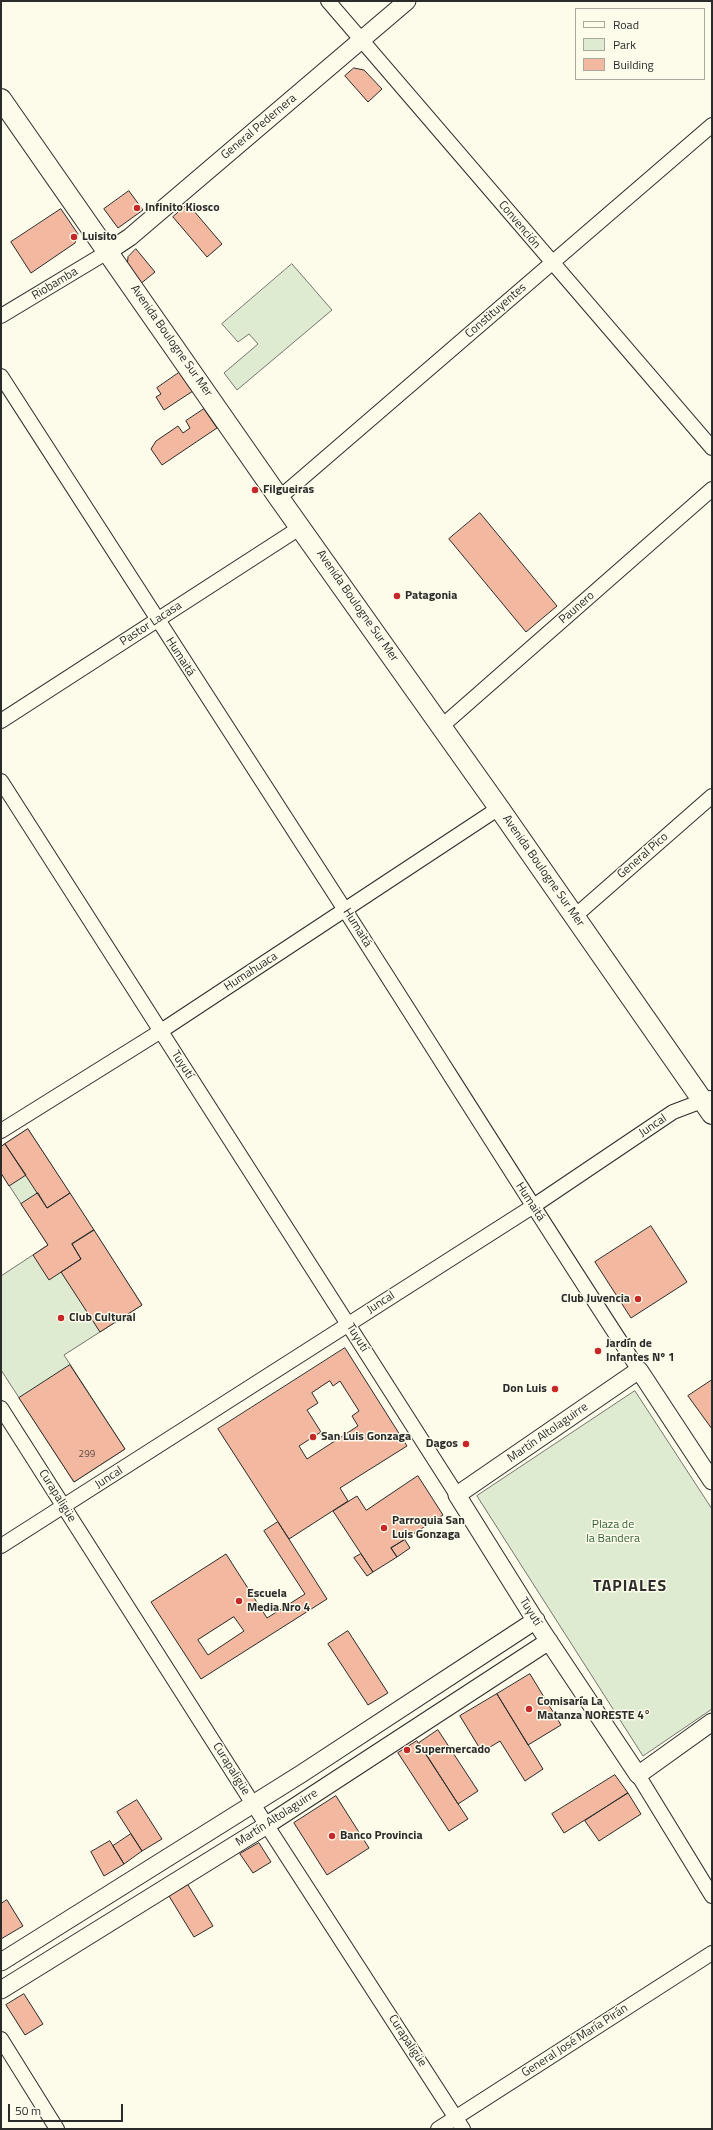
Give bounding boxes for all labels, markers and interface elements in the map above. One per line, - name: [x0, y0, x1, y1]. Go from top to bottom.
- legend: [575, 8, 705, 80]
- text: Road: [613, 15, 639, 34]
- text: Park: [613, 35, 636, 54]
- text: Building: [613, 55, 654, 74]
- street label: General Pedernera: [218, 91, 300, 163]
- street label: Convención: [495, 198, 543, 252]
- place label: Infinito Kiosco: [145, 201, 220, 215]
- marker: Infinito Kiosco: [132, 203, 142, 213]
- place label: Luisito: [82, 230, 117, 244]
- marker: Luisito: [69, 232, 79, 242]
- street label: Riobamba: [29, 265, 81, 303]
- street label: Constituyentes: [463, 281, 529, 341]
- street label: Avenida Boulogne Sur Mer: [127, 282, 215, 400]
- place label: Filgueiras: [263, 483, 314, 497]
- marker: Filgueiras: [250, 485, 260, 495]
- street label: Avenida Boulogne Sur Mer: [313, 547, 401, 665]
- place label: Patagonia: [405, 589, 457, 603]
- street label: Paunero: [556, 589, 598, 627]
- marker: Patagonia: [392, 591, 402, 601]
- street label: Pastor Lacasa: [117, 599, 185, 649]
- street label: Humaitá: [162, 635, 198, 679]
- street label: Avenida Boulogne Sur Mer: [499, 812, 587, 930]
- street label: General Pico: [615, 830, 671, 882]
- street label: Humaitá: [339, 906, 375, 950]
- street label: Humahuaca: [222, 949, 280, 995]
- street label: Tuyutí: [168, 1048, 196, 1082]
- street label: Juncal: [636, 1112, 670, 1140]
- street label: Humaitá: [512, 1180, 548, 1224]
- street label: Juncal: [364, 1289, 398, 1317]
- place label: Club Juvencia: [561, 1292, 630, 1306]
- marker: Club Juvencia: [633, 1294, 643, 1304]
- place label: Club Cultural: [69, 1311, 136, 1325]
- marker: Club Cultural: [56, 1313, 66, 1323]
- street label: Tuyutí: [343, 1321, 371, 1355]
- place label: Jardín de Infantes Nº 1: [606, 1337, 675, 1365]
- marker: Jardín de Infantes Nº 1: [593, 1346, 603, 1356]
- place label: Don Luis: [503, 1382, 547, 1396]
- marker: Don Luis: [550, 1384, 560, 1394]
- street label: Martín Altolaguirre: [505, 1400, 591, 1466]
- place label: San Luis Gonzaga: [321, 1430, 411, 1444]
- marker: San Luis Gonzaga: [308, 1432, 318, 1442]
- place label: Dagos: [426, 1437, 458, 1451]
- marker: Dagos: [461, 1439, 471, 1449]
- house number: 299: [79, 1449, 95, 1461]
- street label: Juncal: [92, 1464, 126, 1492]
- street label: Curapaligüe: [35, 1467, 79, 1525]
- place label: Parroquia San Luis Gonzaga: [392, 1514, 465, 1542]
- park label: Plaza de la Bandera: [586, 1518, 640, 1546]
- marker: Parroquia San Luis Gonzaga: [379, 1523, 389, 1533]
- district label: TAPIALES: [593, 1577, 667, 1597]
- place label: Escuela Media Nro 4: [247, 1587, 310, 1615]
- street label: Tuyutí: [516, 1595, 544, 1629]
- marker: Escuela Media Nro 4: [234, 1596, 244, 1606]
- place label: Comisaría La Matanza NORESTE 4°: [537, 1695, 651, 1723]
- marker: Comisaría La Matanza NORESTE 4°: [524, 1704, 534, 1714]
- street label: Curapaligüe: [209, 1740, 253, 1798]
- place label: Supermercado: [415, 1743, 490, 1757]
- marker: Supermercado: [402, 1745, 412, 1755]
- street label: Martín Altolaguirre: [233, 1786, 321, 1850]
- place label: Banco Provincia: [340, 1829, 423, 1843]
- marker: Banco Provincia: [327, 1831, 337, 1841]
- street label: General José María Pirán: [519, 2001, 631, 2081]
- street label: Curapaligüe: [385, 2012, 429, 2070]
- scale bar: [10, 2096, 125, 2122]
- text: 50 m: [15, 2101, 41, 2120]

